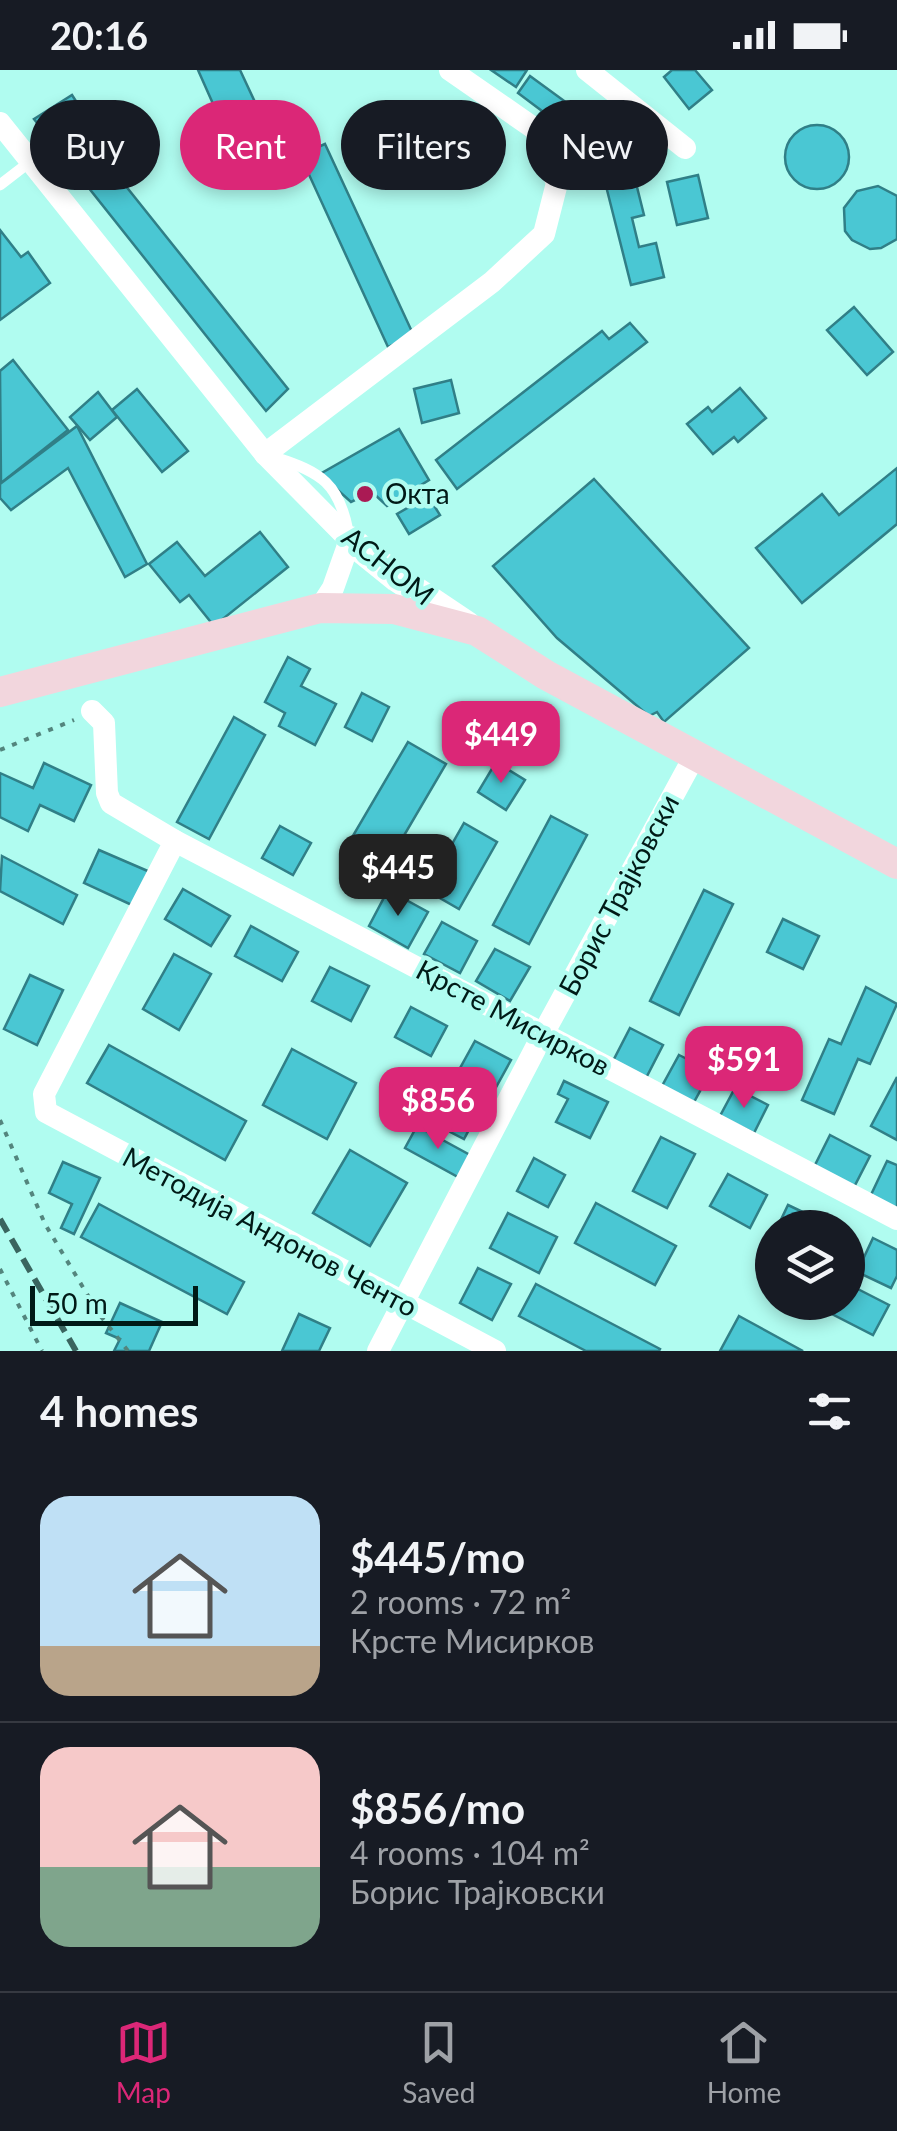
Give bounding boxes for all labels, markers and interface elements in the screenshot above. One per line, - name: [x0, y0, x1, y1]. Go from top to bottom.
- text: 20:16: [50, 12, 148, 58]
- chip: Buy: [30, 100, 160, 190]
- chip: Rent: [180, 100, 321, 190]
- chip: Filters: [341, 100, 506, 190]
- chip: New: [526, 100, 668, 190]
- place label: Окта: [385, 476, 450, 510]
- marker: Окта: [354, 483, 376, 505]
- street label: АСНОМ: [336, 519, 441, 612]
- pin: $449: [442, 701, 560, 786]
- text: $449: [464, 714, 538, 753]
- street label: Борис Трајковски: [551, 788, 685, 1001]
- pin: $445: [339, 834, 457, 919]
- text: $445: [361, 847, 435, 886]
- street label: Крсте Мисирков: [411, 952, 616, 1082]
- pin: $591: [685, 1026, 803, 1111]
- text: $591: [707, 1039, 781, 1078]
- pin: $856: [379, 1067, 497, 1152]
- text: $856: [401, 1080, 475, 1119]
- street label: Методија Андонов Ченто: [117, 1139, 424, 1323]
- map controls: [755, 1210, 865, 1320]
- button: layers: [755, 1210, 865, 1320]
- scale bar: [30, 1281, 198, 1326]
- text: 50 m: [45, 1286, 108, 1320]
- icon: filters: [802, 1384, 857, 1439]
- text: 4 homes: [40, 1386, 198, 1436]
- text: $445/mo: [350, 1532, 525, 1582]
- icon: home: [120, 1536, 240, 1656]
- text: 2 rooms · 72 m²: [350, 1582, 571, 1621]
- text: Крсте Мисирков: [350, 1621, 594, 1660]
- text: $856/mo: [350, 1783, 525, 1833]
- icon: home: [120, 1787, 240, 1907]
- text: 4 rooms · 104 m²: [350, 1833, 590, 1872]
- text: Борис Трајковски: [350, 1872, 605, 1911]
- tab: Map: [116, 2015, 171, 2109]
- tab: Saved: [402, 2015, 475, 2109]
- tab: Home: [707, 2015, 781, 2109]

